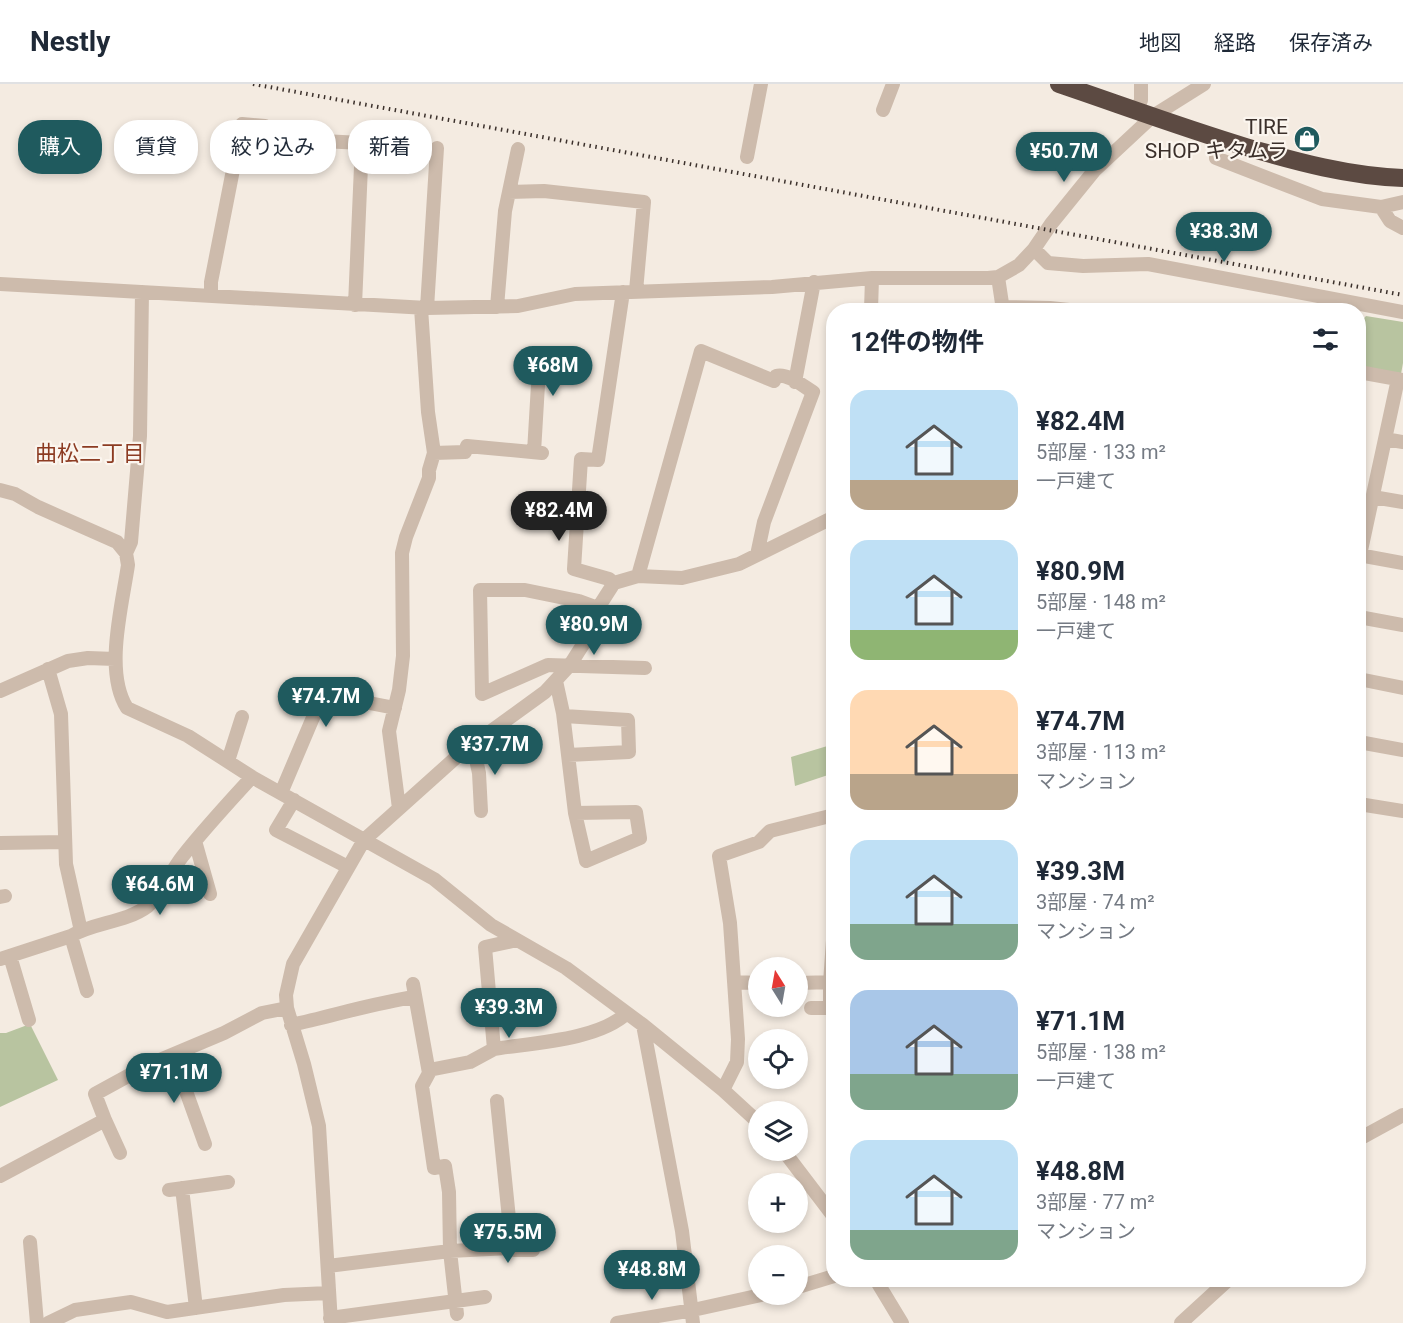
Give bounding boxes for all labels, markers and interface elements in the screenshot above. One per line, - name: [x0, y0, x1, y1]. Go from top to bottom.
- text: Nestly: [30, 25, 110, 58]
- text: 地図: [1139, 31, 1181, 55]
- text: 経路: [1214, 31, 1256, 55]
- text: 保存済み: [1289, 31, 1373, 55]
- place label: TIRE SHOP キタムラ: [1145, 115, 1288, 163]
- chip: 購入: [18, 120, 102, 174]
- chip: 賃貸: [114, 120, 198, 174]
- chip: 絞り込み: [210, 120, 336, 174]
- chip: 新着: [348, 120, 432, 174]
- shop icon: TIRE SHOP キタムラ: [1292, 124, 1322, 154]
- pin: ¥50.7M: [1015, 132, 1113, 183]
- text: ¥50.7M: [1030, 139, 1098, 163]
- pin: ¥38.3M: [1175, 212, 1273, 263]
- text: ¥38.3M: [1190, 219, 1258, 243]
- icon: filters: [1309, 323, 1342, 356]
- text: 12件の物件: [850, 327, 984, 357]
- pin: ¥68M: [517, 346, 589, 397]
- text: ¥68M: [527, 353, 579, 377]
- text: ¥82.4M: [1036, 406, 1125, 436]
- icon: home: [898, 414, 970, 486]
- text: 5部屋 · 133 m²: [1036, 440, 1166, 464]
- district label: 曲松二丁目: [35, 441, 145, 466]
- text: 一戸建て: [1036, 469, 1116, 493]
- pin: ¥82.4M: [510, 491, 608, 542]
- text: ¥82.4M: [525, 498, 593, 522]
- text: ¥80.9M: [1036, 556, 1125, 586]
- icon: home: [898, 564, 970, 636]
- text: 5部屋 · 148 m²: [1036, 590, 1166, 614]
- pin: ¥80.9M: [545, 605, 643, 656]
- text: ¥80.9M: [560, 612, 628, 636]
- text: 一戸建て: [1036, 619, 1116, 643]
- pin: ¥74.7M: [277, 677, 375, 728]
- text: ¥74.7M: [292, 684, 360, 708]
- text: ¥74.7M: [1036, 706, 1125, 736]
- icon: home: [898, 714, 970, 786]
- pin: ¥37.7M: [446, 725, 544, 776]
- text: ¥37.7M: [461, 732, 529, 756]
- text: 3部屋 · 113 m²: [1036, 740, 1166, 764]
- text: マンション: [1036, 769, 1136, 793]
- text: ¥39.3M: [1036, 856, 1125, 886]
- icon: home: [898, 864, 970, 936]
- pin: ¥64.6M: [111, 865, 209, 916]
- text: ¥64.6M: [126, 872, 194, 896]
- text: 3部屋 · 74 m²: [1036, 890, 1155, 914]
- text: マンション: [1036, 919, 1136, 943]
- north arrow: [748, 957, 808, 1017]
- map controls: [748, 957, 808, 1305]
- pin: ¥39.3M: [460, 988, 558, 1039]
- text: ¥39.3M: [475, 995, 543, 1019]
- text: ¥71.1M: [1036, 1006, 1125, 1036]
- icon: home: [898, 1014, 970, 1086]
- button: locate: [748, 1029, 808, 1089]
- text: 5部屋 · 138 m²: [1036, 1040, 1166, 1064]
- pin: ¥71.1M: [125, 1053, 223, 1104]
- text: ¥71.1M: [140, 1060, 208, 1084]
- text: 一戸建て: [1036, 1069, 1116, 1093]
- button: layers: [748, 1101, 808, 1161]
- text: ¥48.8M: [1036, 1156, 1125, 1186]
- icon: home: [898, 1164, 970, 1236]
- button: +: [748, 1173, 808, 1233]
- text: 3部屋 · 77 m²: [1036, 1190, 1155, 1214]
- pin: ¥75.5M: [459, 1213, 557, 1264]
- text: マンション: [1036, 1219, 1136, 1243]
- text: ¥75.5M: [474, 1220, 542, 1244]
- button: −: [748, 1245, 808, 1305]
- pin: ¥48.8M: [603, 1250, 701, 1301]
- text: ¥48.8M: [618, 1257, 686, 1281]

